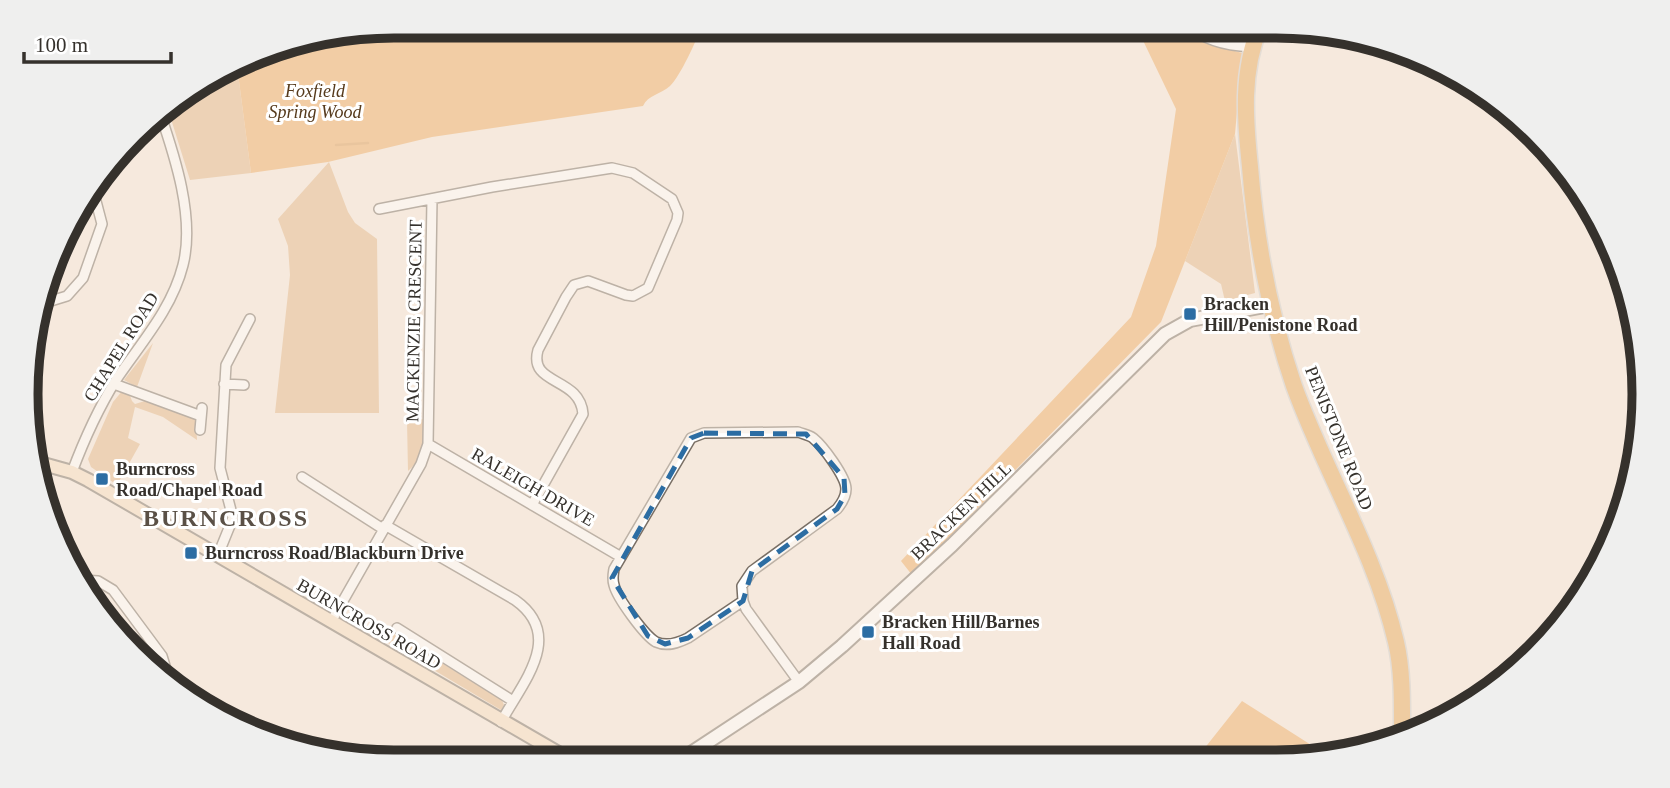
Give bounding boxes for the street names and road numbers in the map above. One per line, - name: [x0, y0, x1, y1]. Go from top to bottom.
- street label: MACKENZIE CRESCENT: [402, 220, 426, 422]
- street label: CHAPEL ROAD: [79, 289, 163, 405]
- street label: PENISTONE ROAD: [1301, 363, 1377, 513]
- street label: RALEIGH DRIVE: [468, 444, 598, 530]
- street label: BRACKEN HILL: [907, 458, 1015, 564]
- street label: BURNCROSS ROAD: [294, 575, 444, 673]

